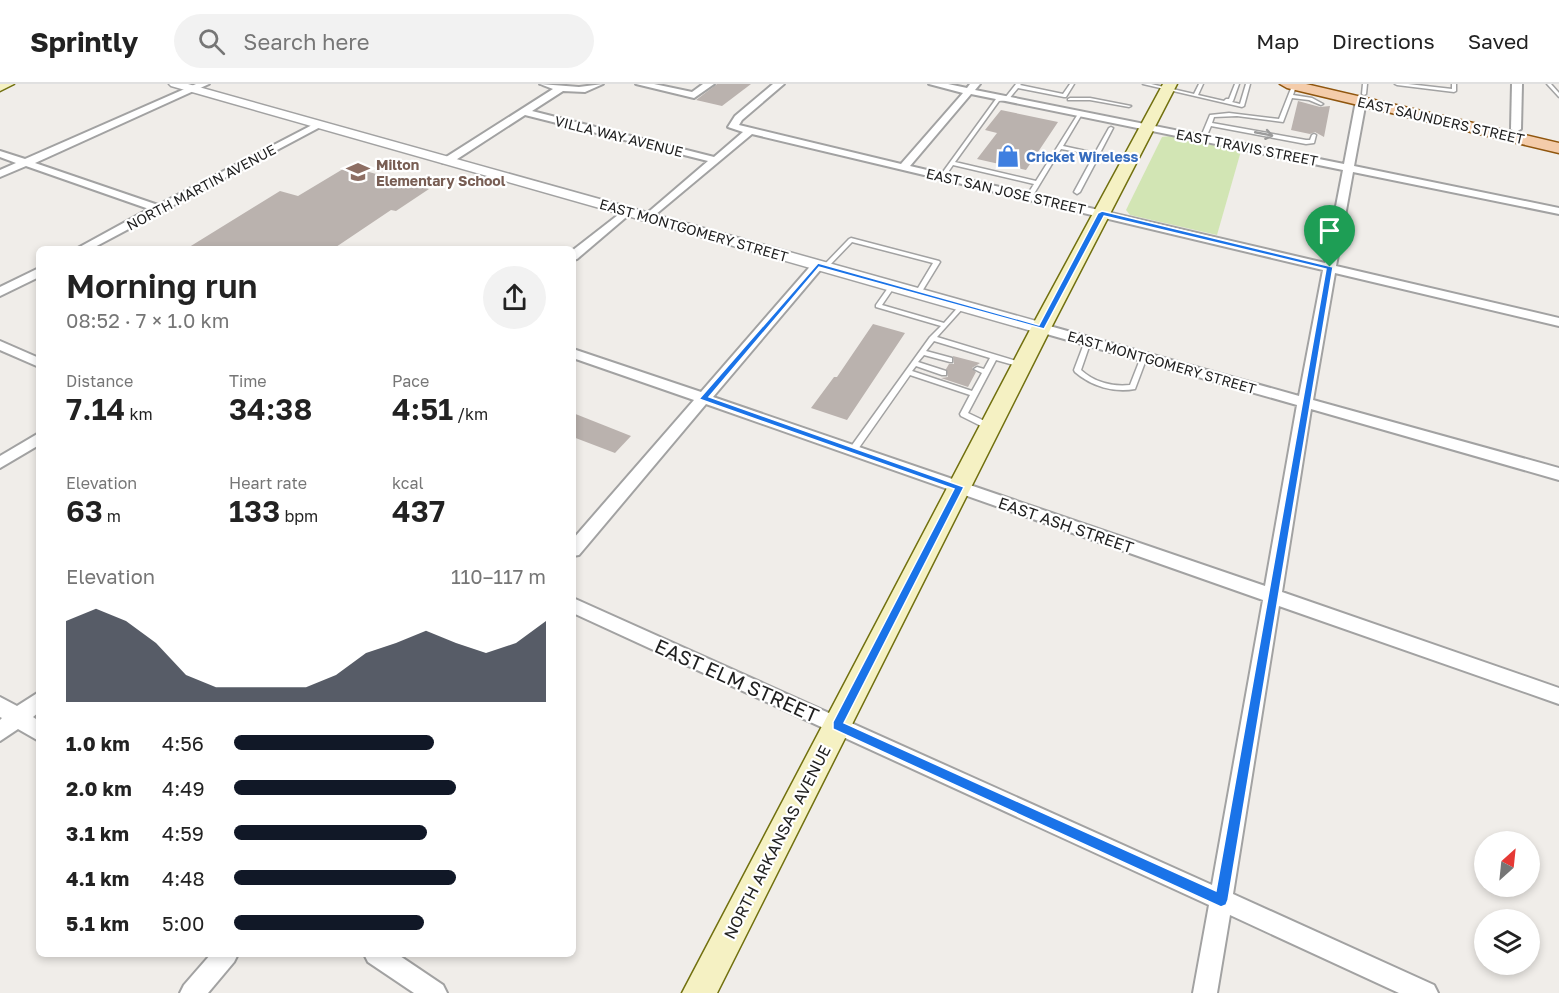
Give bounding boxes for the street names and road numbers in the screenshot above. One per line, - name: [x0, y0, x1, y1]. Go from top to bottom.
- street label: EAST SAUNDERS STREET: [1356, 93, 1526, 148]
- street label: VILLA WAY AVENUE: [553, 112, 685, 160]
- street label: EAST TRAVIS STREET: [1175, 125, 1320, 169]
- street label: NORTH MARTIN AVENUE: [123, 140, 279, 234]
- street label: EAST SAN JOSE STREET: [925, 164, 1088, 218]
- street label: EAST MONTGOMERY STREET: [598, 195, 791, 265]
- street label: EAST MONTGOMERY STREET: [1066, 327, 1259, 397]
- street label: EAST ASH STREET: [996, 492, 1136, 558]
- street label: EAST ELM STREET: [651, 633, 823, 727]
- street label: NORTH ARKANSAS AVENUE: [719, 742, 835, 942]

